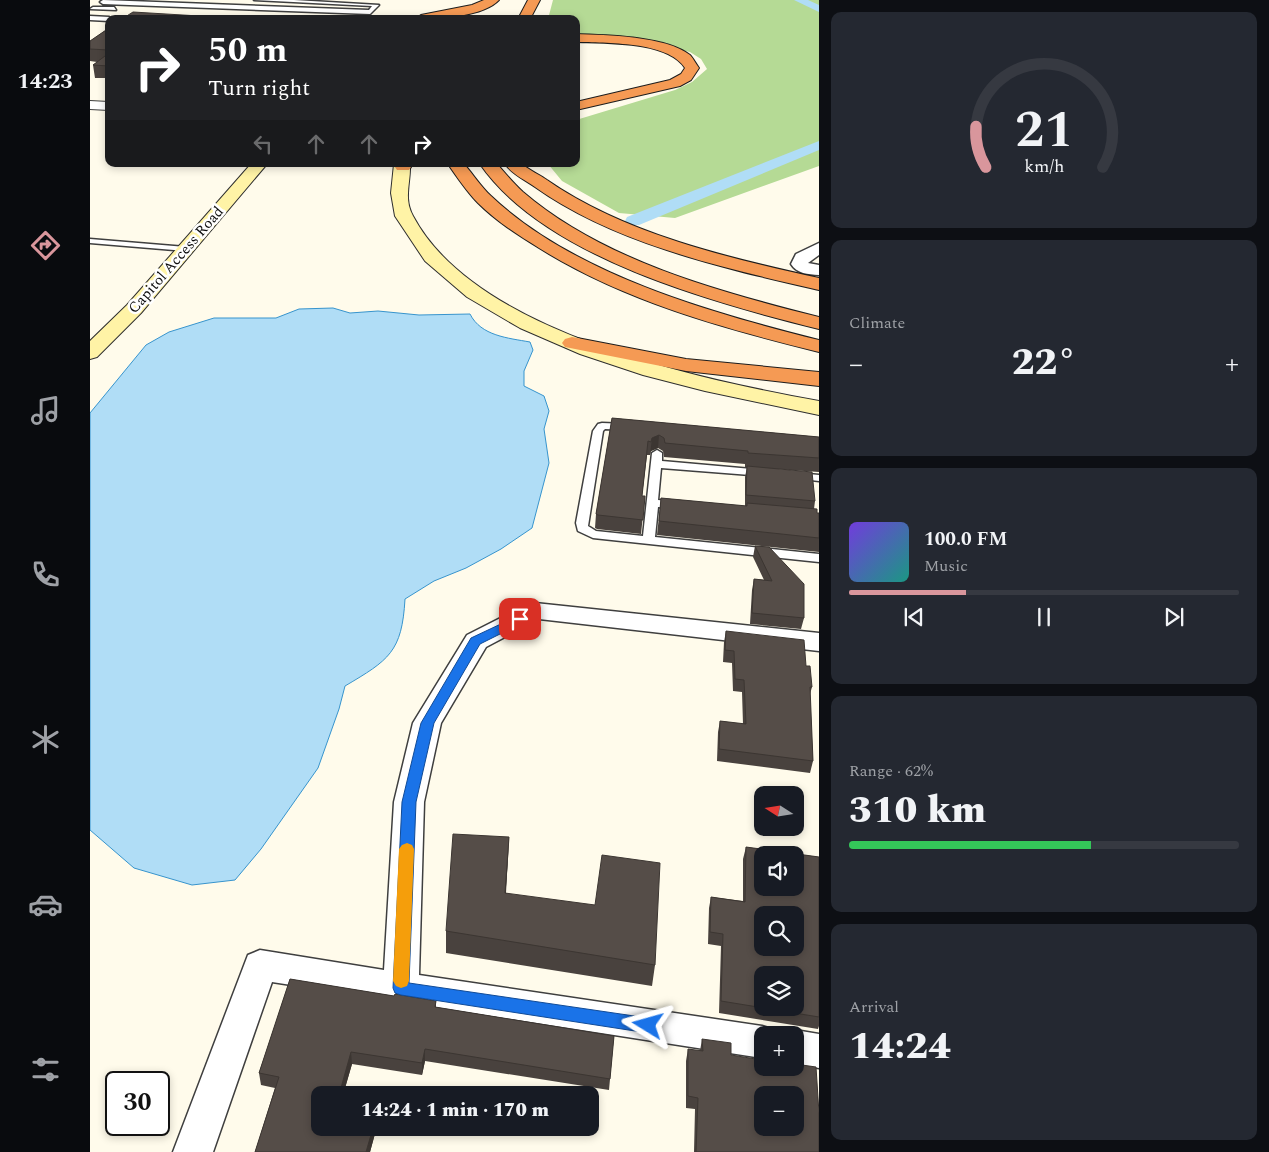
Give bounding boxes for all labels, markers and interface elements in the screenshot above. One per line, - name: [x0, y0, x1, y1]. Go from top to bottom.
- text: 50 m: [208, 24, 288, 77]
- icon: right: [125, 35, 190, 100]
- text: 14:23: [17, 65, 73, 98]
- text: Turn right: [208, 72, 310, 105]
- text: 21: [1015, 91, 1073, 170]
- icon: left: [249, 130, 277, 158]
- icon: ahead: [302, 130, 330, 158]
- icon: ahead: [355, 130, 383, 158]
- icon: right: [408, 130, 436, 158]
- text: km/h: [1024, 153, 1064, 180]
- street label: Capitol Access Road: [123, 201, 229, 319]
- icon: directions: [28, 228, 63, 263]
- text: Climate: [849, 311, 905, 335]
- text: 22°: [1012, 334, 1076, 392]
- text: −: [849, 343, 863, 386]
- text: +: [1225, 343, 1239, 386]
- icon: music: [28, 393, 63, 428]
- text: 100.0 FM: [924, 525, 1007, 554]
- text: Music: [924, 554, 968, 578]
- icon: phone: [28, 557, 63, 592]
- pin: [499, 598, 541, 640]
- icon: previous: [900, 603, 928, 631]
- icon: pause: [1030, 603, 1058, 631]
- icon: next: [1160, 603, 1188, 631]
- icon: arrive: [506, 605, 534, 633]
- icon: climate: [28, 722, 63, 757]
- text: Range · 62%: [849, 759, 933, 783]
- text: 310 km: [849, 782, 986, 840]
- north arrow: [754, 786, 804, 836]
- map controls: [754, 786, 804, 1136]
- button: sound: [754, 846, 804, 896]
- icon: car: [28, 887, 63, 922]
- button: search: [754, 906, 804, 956]
- button: layers: [754, 966, 804, 1016]
- text: Arrival: [849, 995, 899, 1019]
- position arrow: [621, 998, 673, 1050]
- text: 14:24: [849, 1018, 951, 1076]
- button: +: [754, 1026, 804, 1076]
- icon: filters: [28, 1052, 63, 1087]
- speed limit sign: 30: [105, 1071, 170, 1136]
- button: −: [754, 1086, 804, 1136]
- text: 14:24 · 1 min · 170 m: [361, 1096, 549, 1125]

